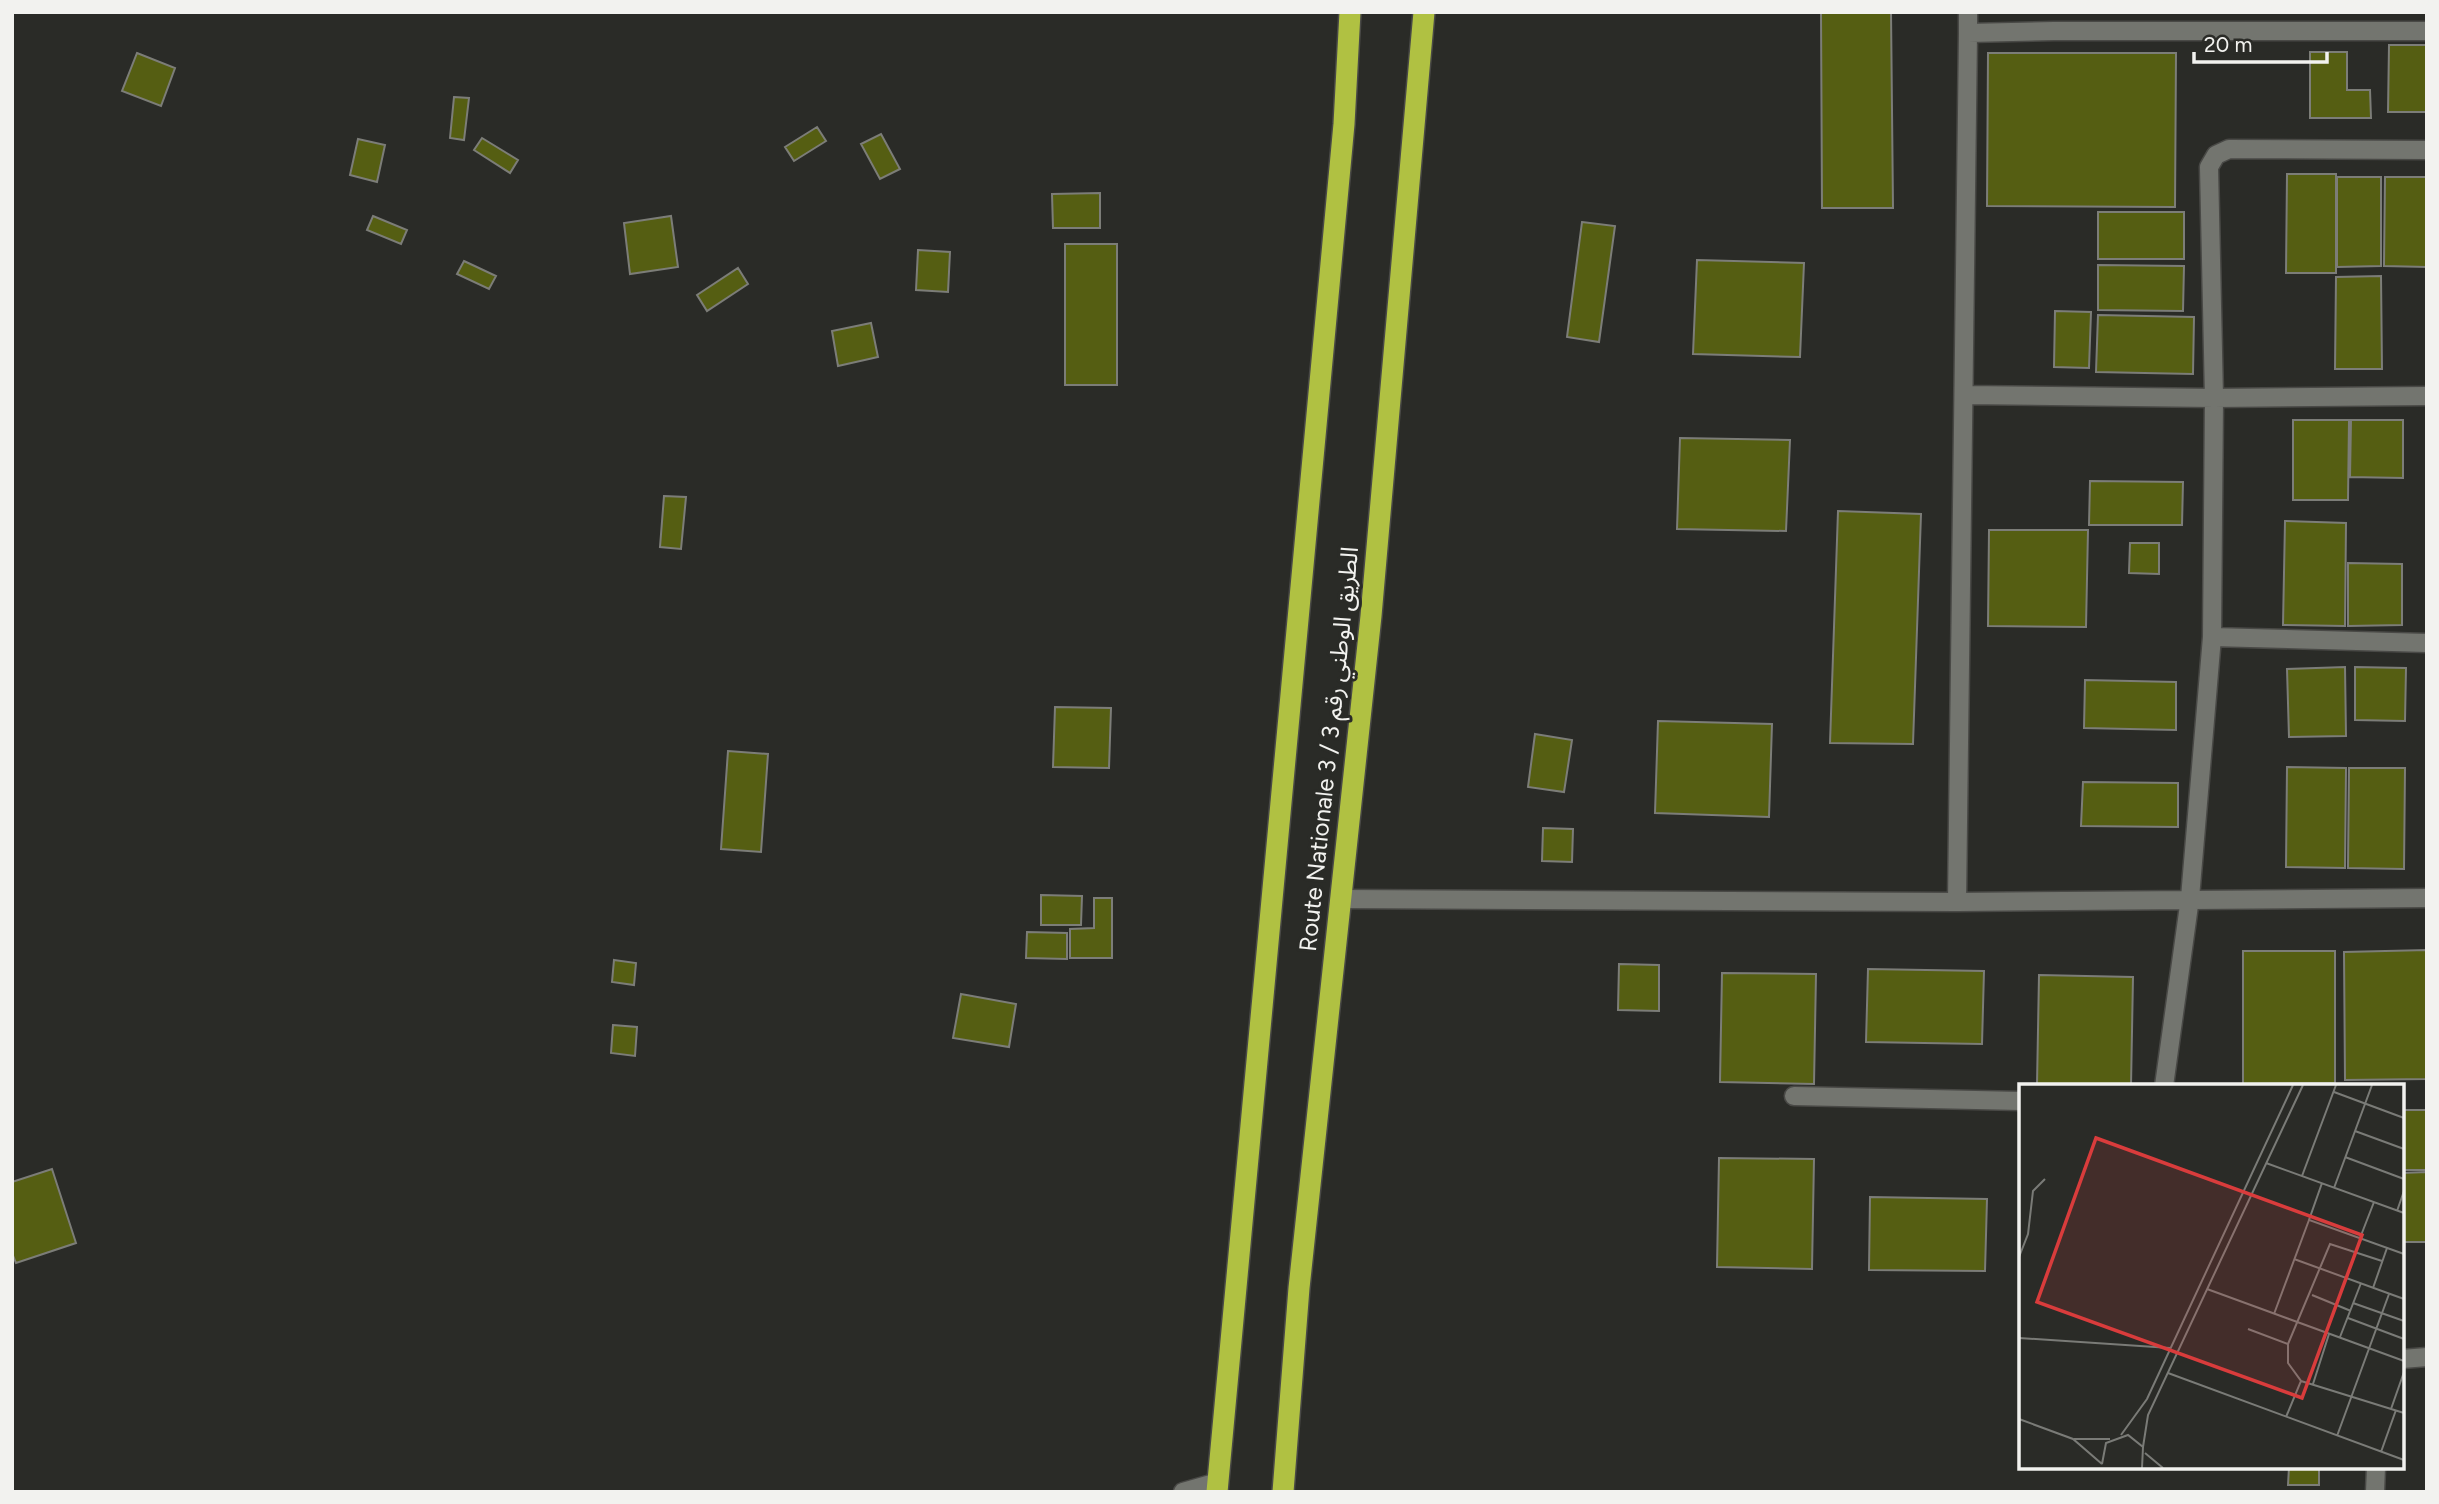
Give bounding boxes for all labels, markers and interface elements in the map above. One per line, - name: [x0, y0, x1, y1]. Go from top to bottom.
- scale bar: [2194, 21, 2327, 65]
- text: 20 m: [2204, 32, 2252, 57]
- street label: Route Nationale 3 / الطريق الوطني رقم 3: [1293, 545, 1369, 953]
- inset map: [2019, 1084, 2404, 1469]

